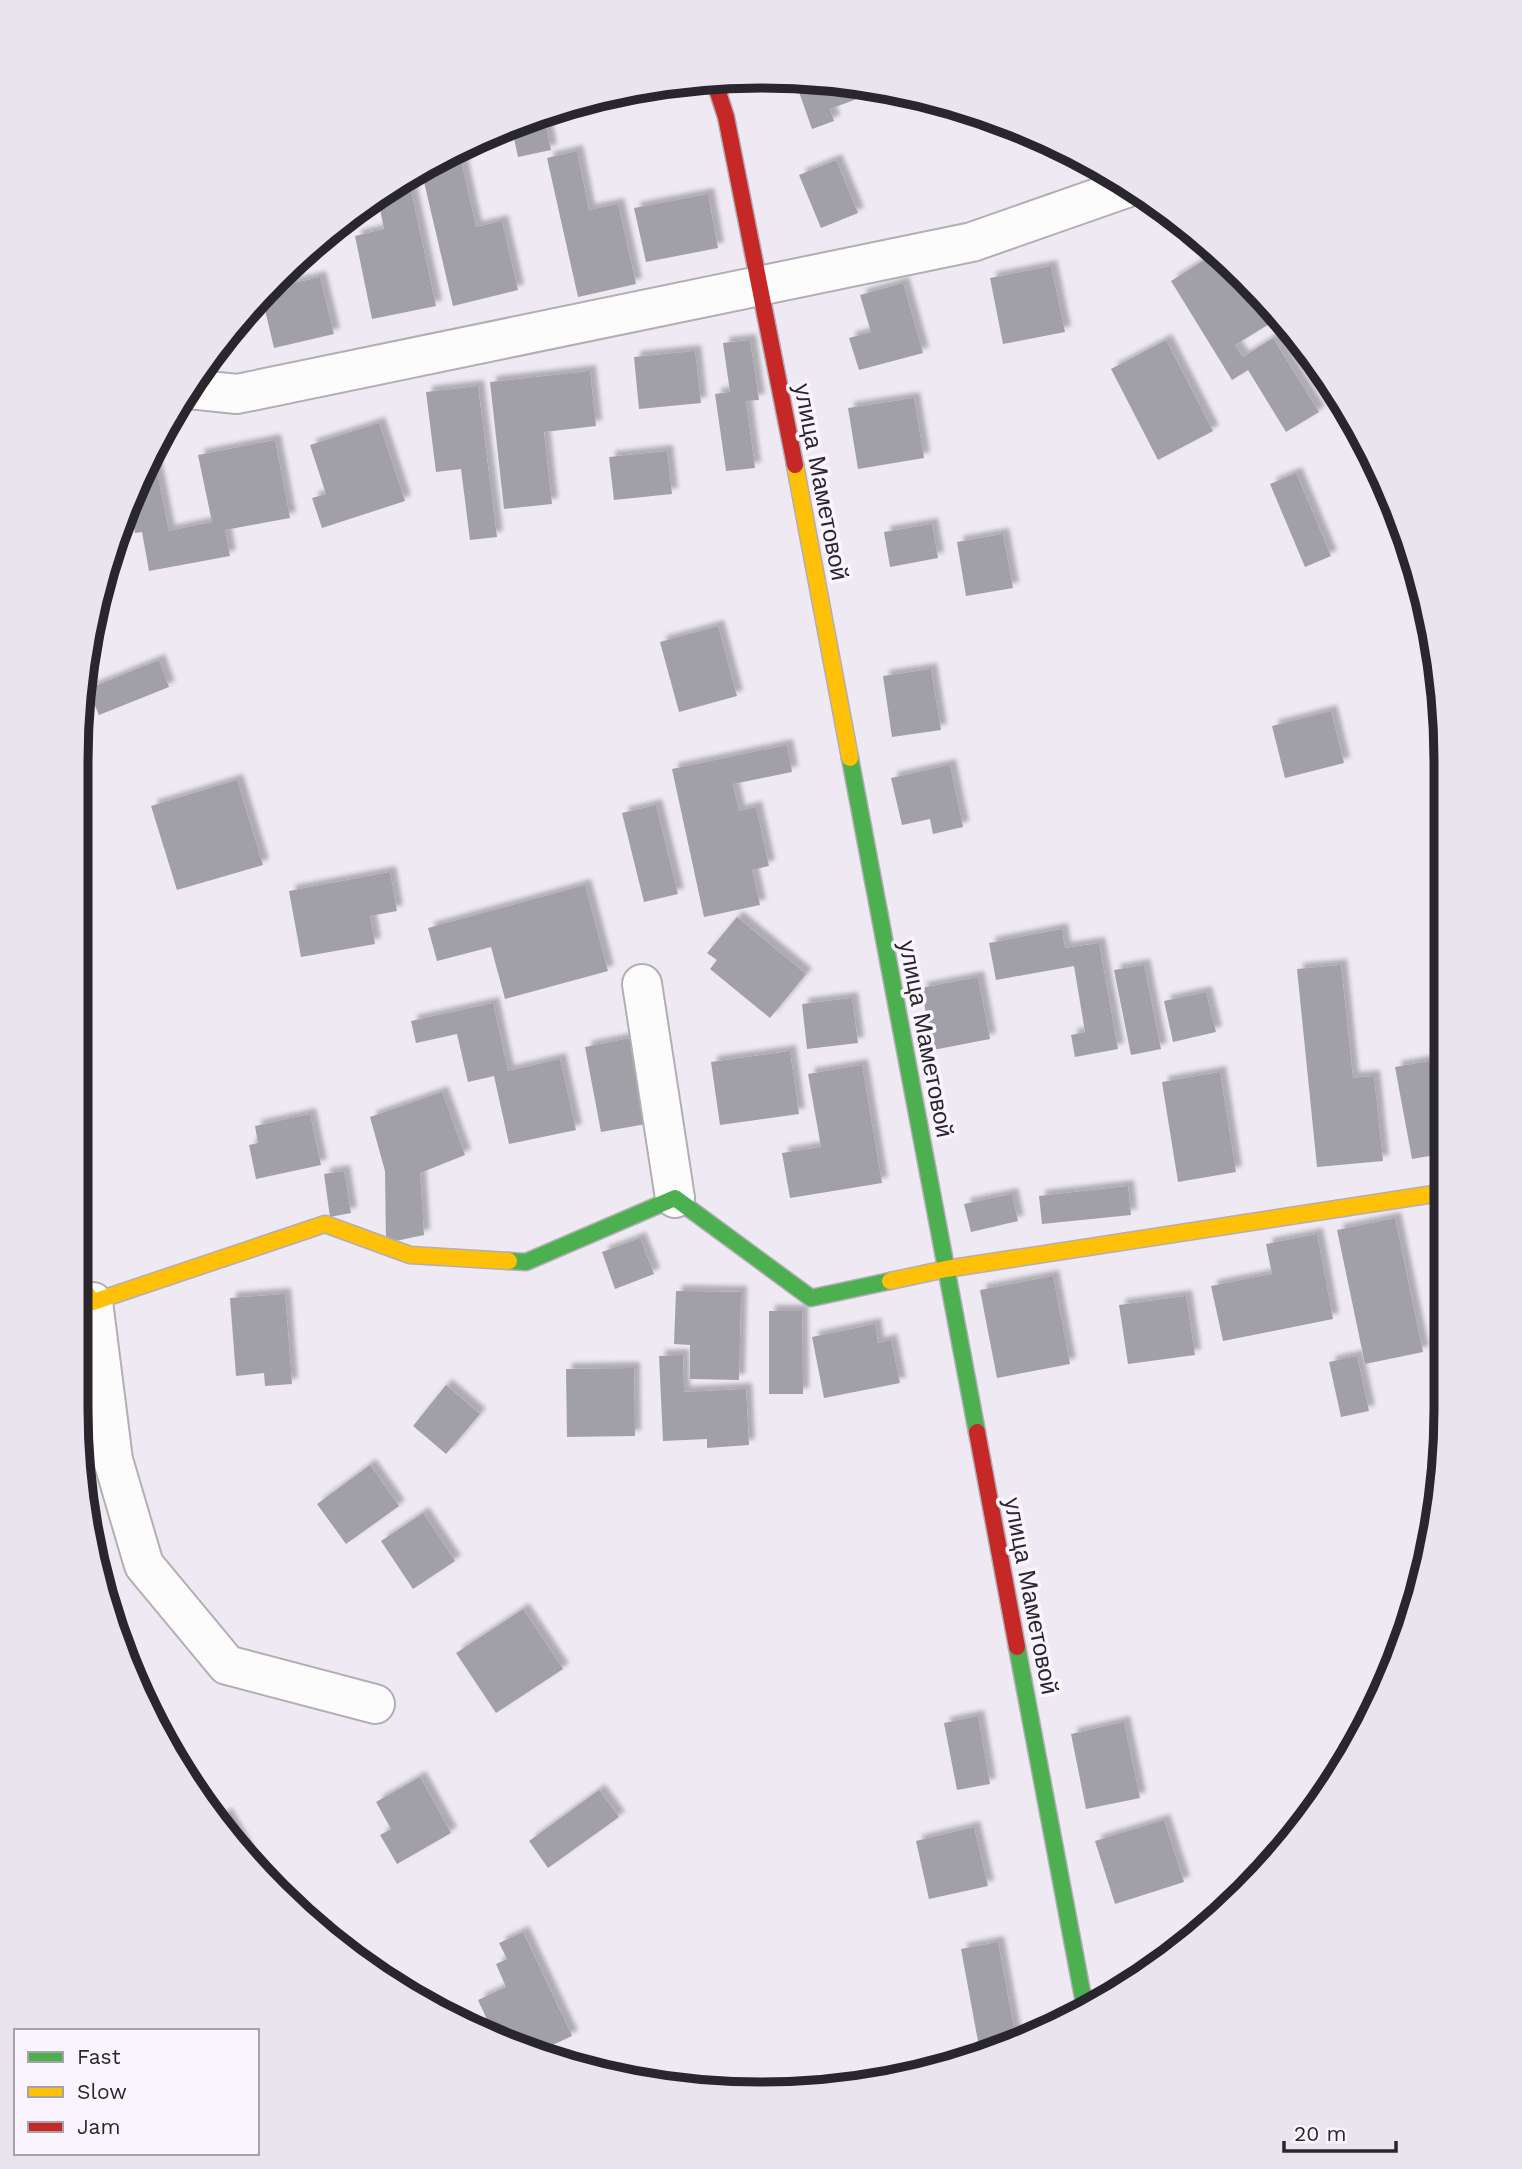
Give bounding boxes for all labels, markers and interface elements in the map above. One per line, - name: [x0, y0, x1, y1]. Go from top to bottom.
- street label: улица Маметовой: [788, 381, 854, 583]
- street label: улица Маметовой: [893, 938, 959, 1140]
- street label: улица Маметовой: [998, 1495, 1064, 1697]
- legend: [14, 2029, 259, 2155]
- text: Fast: [77, 2044, 121, 2069]
- text: Slow: [77, 2079, 127, 2104]
- scale bar: [1284, 2110, 1396, 2154]
- text: Jam: [77, 2114, 120, 2139]
- text: 20 m: [1294, 2121, 1346, 2146]

